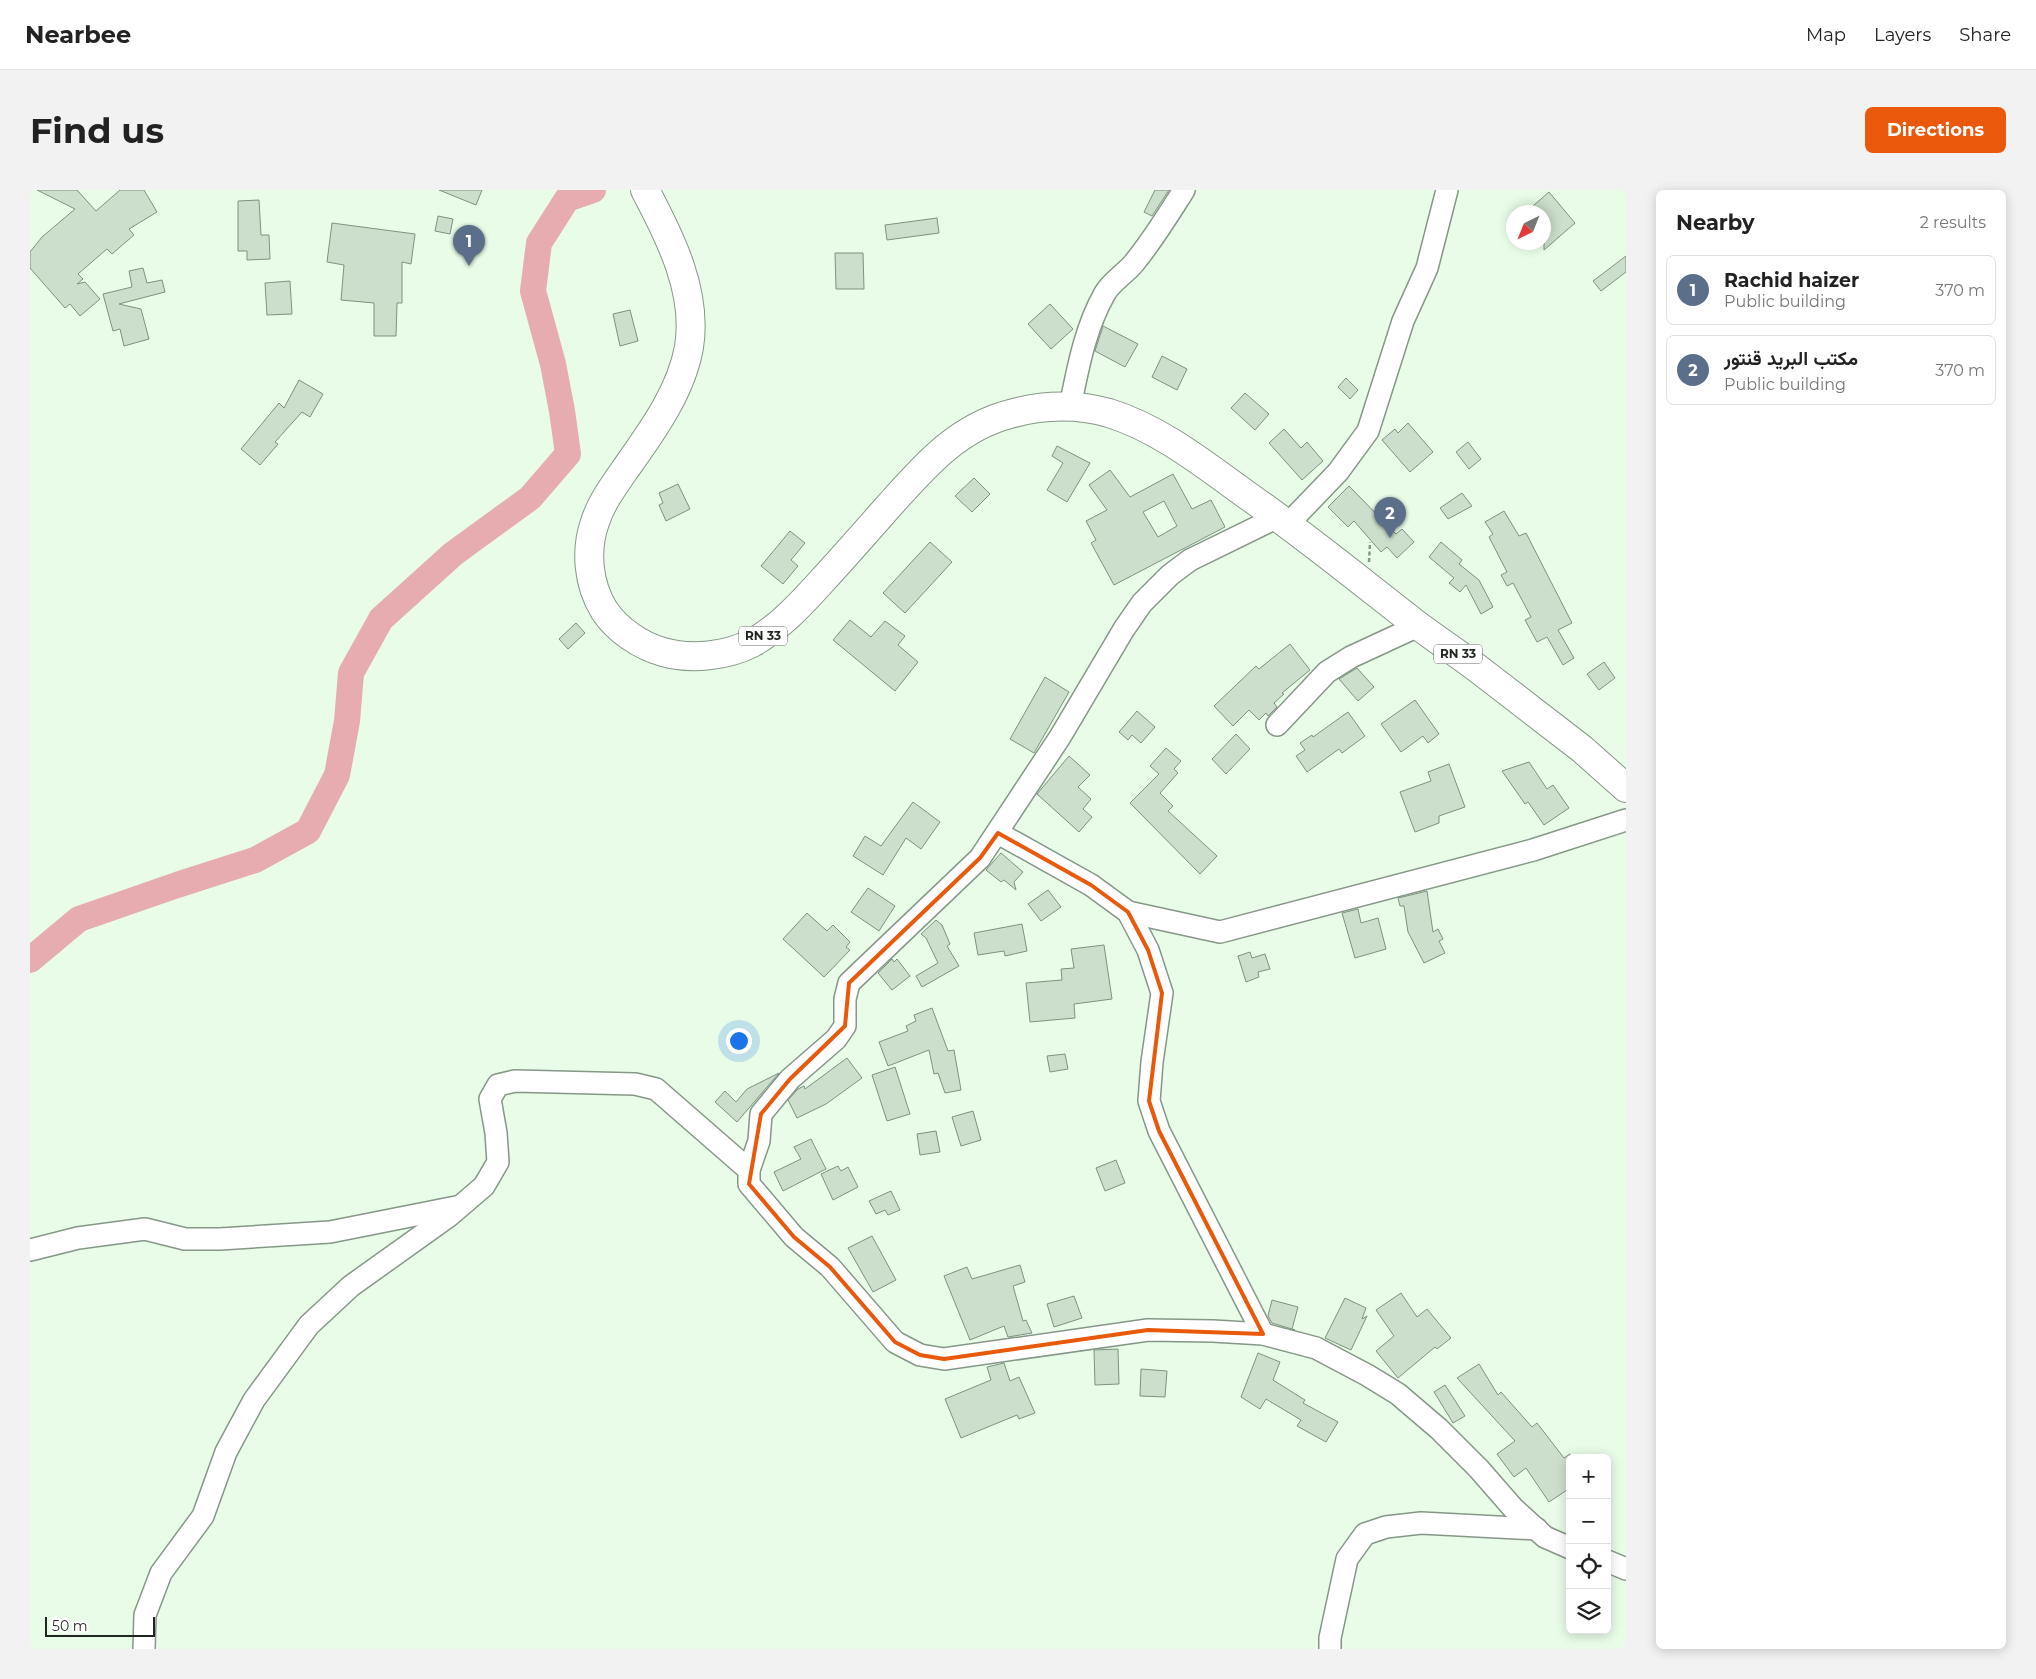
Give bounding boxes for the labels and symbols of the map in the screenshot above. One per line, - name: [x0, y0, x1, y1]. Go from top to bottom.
- north arrow: [1506, 205, 1551, 250]
- pin: 1: [453, 225, 485, 266]
- pin: 2: [1374, 497, 1406, 538]
- road number: RN 33: [739, 626, 787, 646]
- road number: RN 33: [1434, 644, 1482, 664]
- your location: [726, 1028, 752, 1054]
- scale bar: [45, 1614, 155, 1637]

